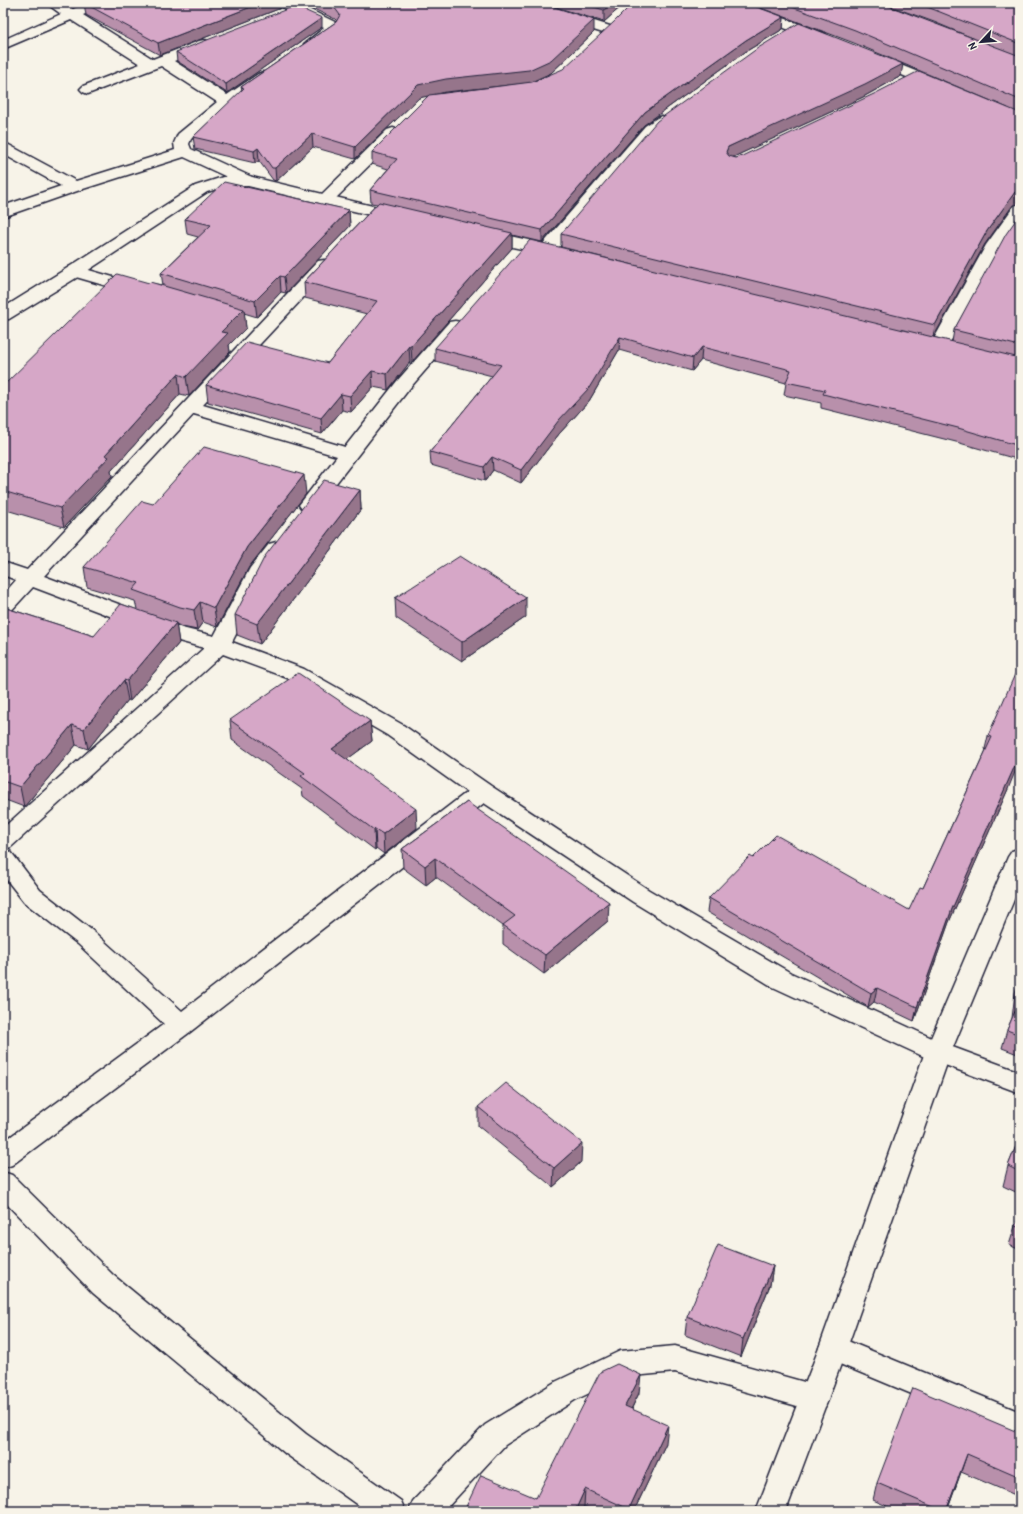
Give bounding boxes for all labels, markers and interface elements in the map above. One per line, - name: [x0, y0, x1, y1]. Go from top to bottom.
- north arrow: [961, 22, 1001, 62]
- text: N: [964, 41, 980, 52]

